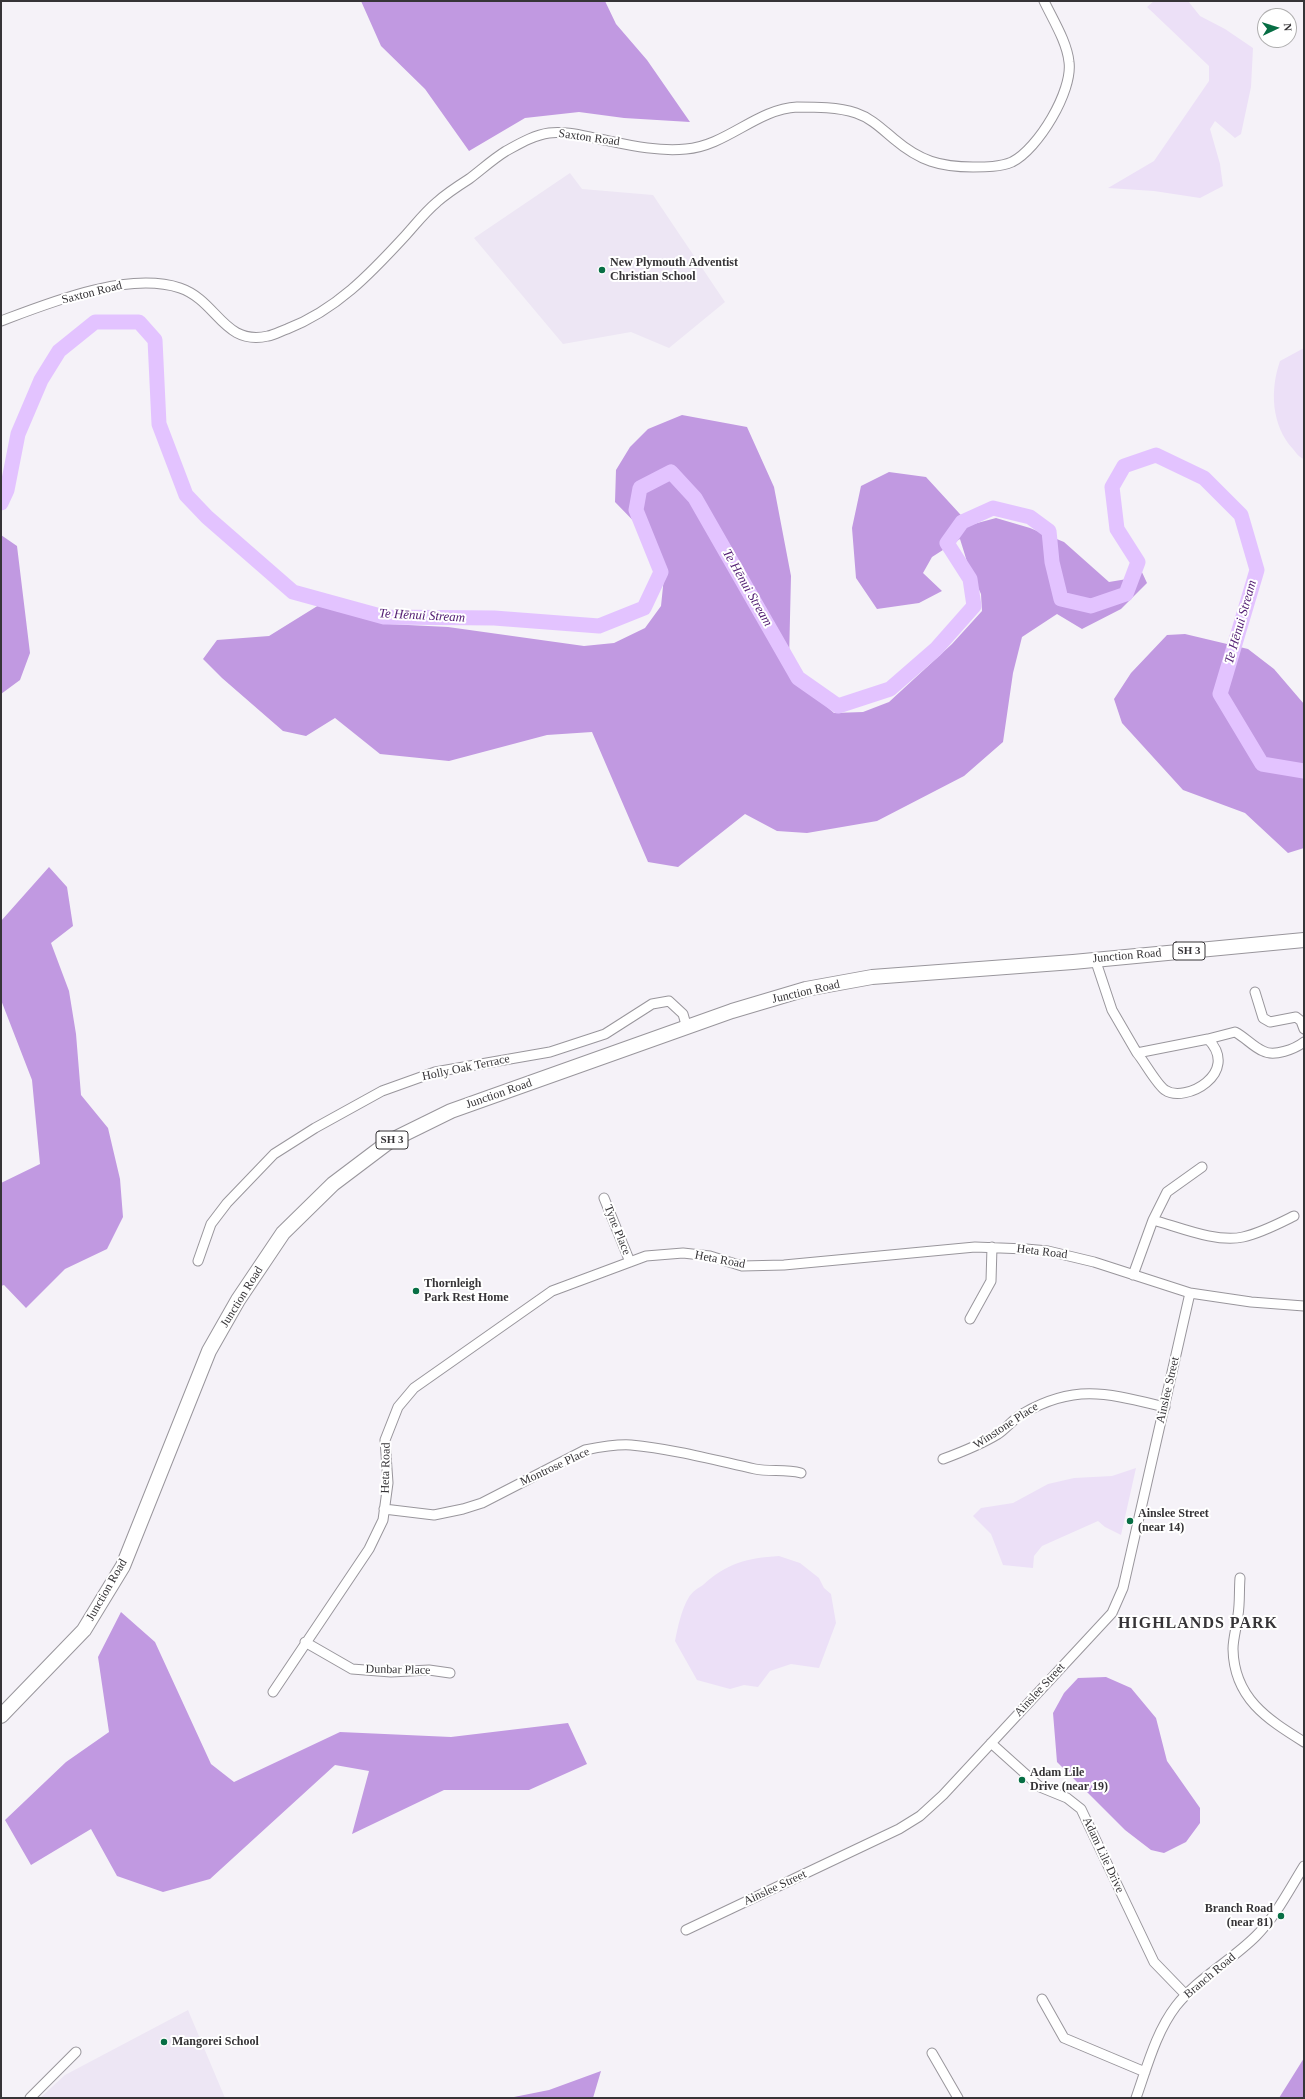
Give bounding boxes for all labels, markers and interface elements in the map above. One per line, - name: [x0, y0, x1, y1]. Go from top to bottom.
- north arrow: [1257, 8, 1297, 48]
- text: N: [1282, 23, 1294, 32]
- street label: Saxton Road: [557, 127, 621, 149]
- place label: New Plymouth Adventist Christian School: [610, 256, 738, 284]
- marker: New Plymouth Adventist Christian School: [597, 265, 607, 275]
- street label: Saxton Road: [60, 279, 124, 307]
- water label: Te Hēnui Stream: [719, 547, 775, 629]
- water label: Te Hēnui Stream: [1222, 578, 1260, 666]
- water label: Te Hēnui Stream: [378, 606, 466, 626]
- road number: SH 3: [1173, 942, 1205, 960]
- street label: Junction Road: [1092, 946, 1162, 966]
- street label: Junction Road: [771, 977, 841, 1007]
- street label: Holly Oak Terrace: [421, 1052, 511, 1084]
- street label: Junction Road: [464, 1076, 534, 1112]
- road number: SH 3: [376, 1131, 408, 1149]
- street label: Tyne Place: [600, 1203, 634, 1257]
- street label: Heta Road: [1016, 1242, 1068, 1262]
- street label: Heta Road: [694, 1248, 746, 1272]
- street label: Junction Road: [218, 1264, 266, 1330]
- place label: Thornleigh Park Rest Home: [424, 1277, 509, 1305]
- marker: Thornleigh Park Rest Home: [411, 1286, 421, 1296]
- street label: Ainslee Street: [1153, 1355, 1183, 1425]
- street label: Winstone Place: [971, 1400, 1041, 1452]
- street label: Heta Road: [378, 1442, 394, 1494]
- street label: Montrose Place: [518, 1445, 592, 1489]
- place label: Ainslee Street (near 14): [1138, 1507, 1209, 1535]
- marker: Ainslee Street (near 14): [1125, 1516, 1135, 1526]
- street label: Junction Road: [84, 1557, 130, 1623]
- district label: HIGHLANDS PARK: [1118, 1614, 1278, 1634]
- street label: Ainslee Street: [1012, 1660, 1068, 1720]
- street label: Dunbar Place: [365, 1662, 431, 1678]
- place label: Adam Lile Drive (near 19): [1030, 1766, 1108, 1794]
- marker: Adam Lile Drive (near 19): [1017, 1775, 1027, 1785]
- street label: Adam Lile Drive: [1079, 1815, 1127, 1895]
- street label: Ainslee Street: [741, 1867, 809, 1909]
- place label: Branch Road (near 81): [1205, 1902, 1273, 1930]
- marker: Branch Road (near 81): [1276, 1911, 1286, 1921]
- street label: Branch Road: [1181, 1950, 1239, 2002]
- place label: Mangorei School: [172, 2035, 259, 2049]
- marker: Mangorei School: [159, 2037, 169, 2047]

